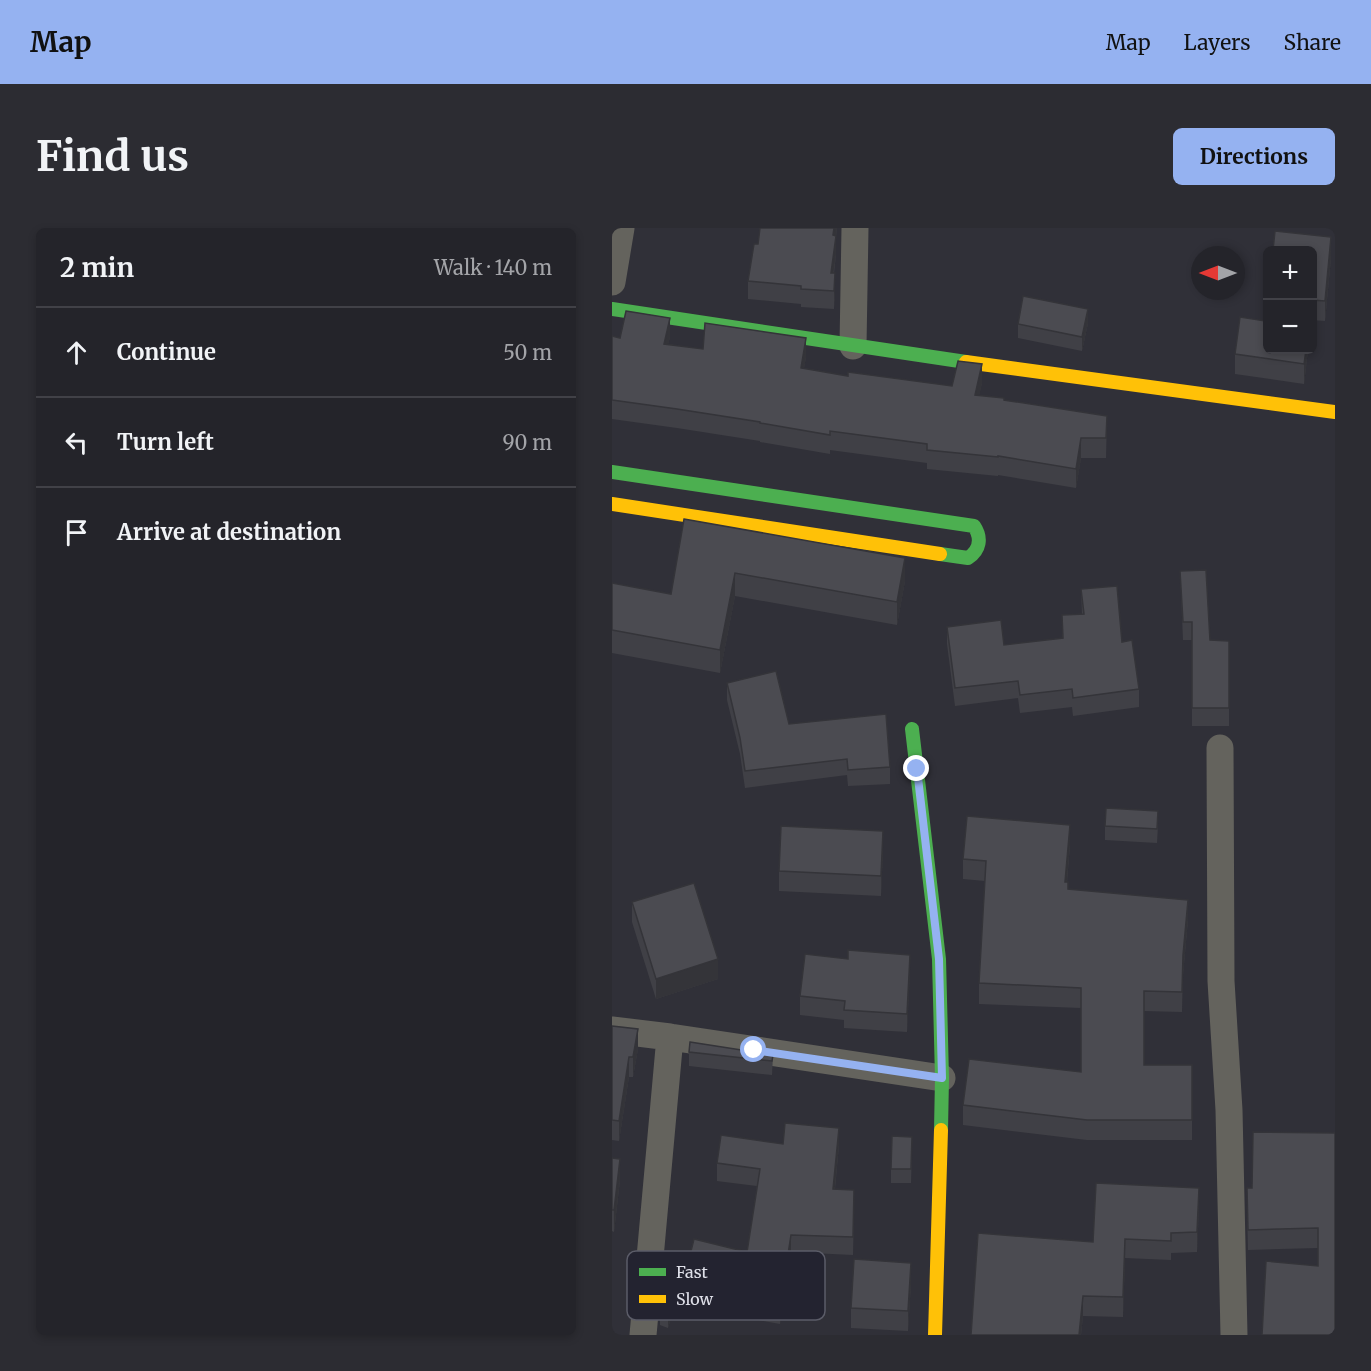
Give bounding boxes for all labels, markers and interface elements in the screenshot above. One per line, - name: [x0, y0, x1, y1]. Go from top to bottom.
- text: Map: [30, 24, 92, 60]
- text: Map: [1106, 29, 1151, 56]
- text: Layers: [1184, 29, 1251, 56]
- text: Share: [1284, 29, 1341, 56]
- button: Directions: [1173, 128, 1335, 185]
- text: Find us: [36, 130, 189, 182]
- north arrow: [1191, 246, 1245, 300]
- map controls: [1263, 246, 1317, 354]
- button: +: [1263, 246, 1317, 300]
- text: 2 min: [60, 251, 134, 284]
- text: Walk · 140 m: [434, 255, 552, 280]
- button: −: [1263, 300, 1317, 354]
- icon: ahead: [60, 336, 93, 369]
- text: Continue: [117, 338, 216, 366]
- text: 50 m: [503, 340, 552, 365]
- icon: left: [60, 426, 93, 459]
- text: Turn left: [117, 428, 214, 456]
- text: 90 m: [502, 430, 552, 455]
- icon: arrive: [60, 516, 93, 549]
- text: Arrive at destination: [117, 518, 341, 546]
- route end: [903, 755, 929, 781]
- route start: [740, 1036, 766, 1062]
- legend: [627, 1251, 825, 1320]
- text: Fast: [676, 1262, 709, 1282]
- text: Slow: [676, 1289, 714, 1309]

